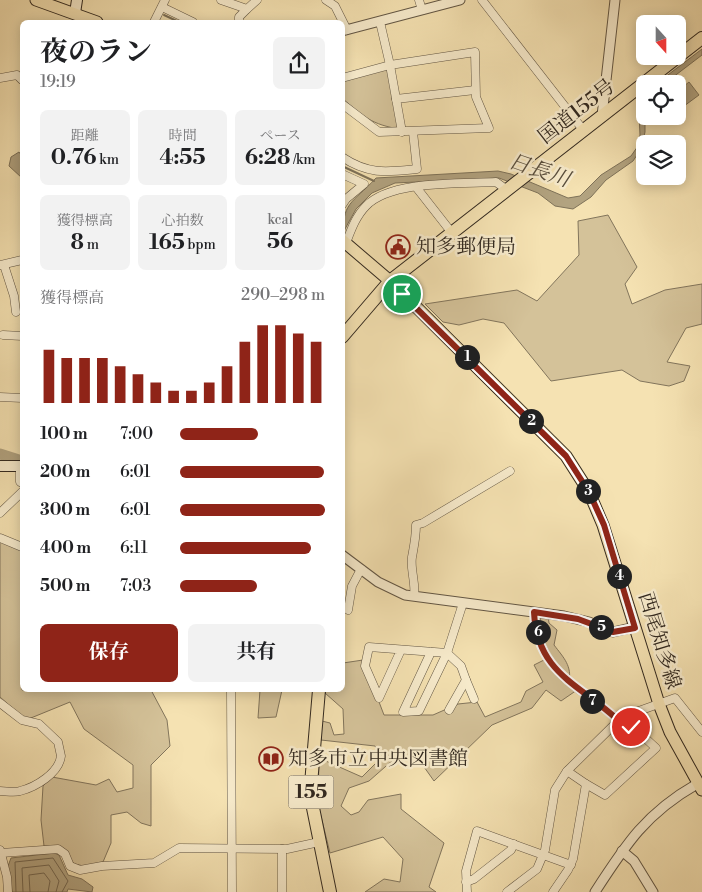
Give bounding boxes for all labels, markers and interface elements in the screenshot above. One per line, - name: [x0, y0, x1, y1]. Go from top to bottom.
- north arrow: [636, 15, 686, 65]
- map controls: [636, 15, 686, 185]
- text: 夜のラン: [40, 35, 152, 70]
- button: share: [273, 37, 325, 89]
- text: 19:19: [40, 72, 76, 92]
- street label: 国道155号: [534, 74, 620, 150]
- button: locate: [636, 75, 686, 125]
- text: 距離: [71, 127, 99, 145]
- text: 時間: [168, 127, 196, 145]
- text: ペース: [260, 127, 301, 145]
- button: layers: [636, 135, 686, 185]
- text: 0.76: [51, 145, 96, 171]
- text: 4:55: [160, 145, 205, 171]
- text: 6:28: [245, 145, 290, 171]
- water label: 日長川: [505, 148, 575, 194]
- text: km: [96, 151, 119, 169]
- text: /km: [290, 151, 315, 169]
- text: kcal: [267, 211, 293, 229]
- text: 獲得標高: [57, 212, 113, 230]
- text: 心拍数: [161, 212, 203, 230]
- text: 56: [267, 229, 293, 255]
- text: 8: [71, 230, 84, 256]
- text: 165: [149, 230, 185, 256]
- public building icon: 知多郵便局: [385, 234, 411, 260]
- place label: 知多郵便局: [416, 235, 516, 260]
- text: m: [84, 236, 99, 254]
- text: bpm: [185, 236, 216, 254]
- pin: [381, 273, 423, 315]
- icon: arrive: [388, 280, 416, 308]
- text: 290–298 m: [241, 285, 325, 305]
- text: 獲得標高: [40, 288, 104, 308]
- pin: 1: [454, 344, 480, 370]
- text: 1: [464, 348, 471, 366]
- pin: 2: [518, 408, 544, 434]
- text: 2: [527, 412, 536, 430]
- text: 100 m: [40, 424, 88, 444]
- text: 7:00: [120, 424, 153, 444]
- text: 200 m: [40, 462, 90, 482]
- text: 6:01: [120, 462, 150, 482]
- pin: 3: [576, 478, 600, 504]
- text: 3: [584, 482, 593, 500]
- text: 300 m: [40, 500, 90, 520]
- text: 6:01: [120, 500, 150, 520]
- text: 400 m: [40, 538, 91, 558]
- text: 6:11: [120, 538, 148, 558]
- pin: 4: [606, 564, 632, 588]
- text: 4: [615, 567, 624, 585]
- text: 500 m: [40, 576, 90, 596]
- text: 7:03: [120, 576, 151, 596]
- street label: 西尾知多線: [632, 590, 686, 692]
- pin: 5: [588, 614, 614, 640]
- text: 5: [597, 618, 606, 636]
- pin: 6: [526, 620, 550, 644]
- text: 6: [534, 623, 543, 641]
- button: 保存: [40, 624, 178, 682]
- button: 共有: [188, 624, 325, 682]
- pin: 7: [580, 688, 604, 714]
- text: 7: [588, 692, 597, 710]
- pin: [610, 706, 652, 748]
- icon: check: [617, 713, 645, 741]
- library icon: 知多市立中央図書館: [258, 746, 284, 772]
- place label: 知多市立中央図書館: [288, 747, 468, 772]
- road number: 155: [288, 776, 334, 809]

